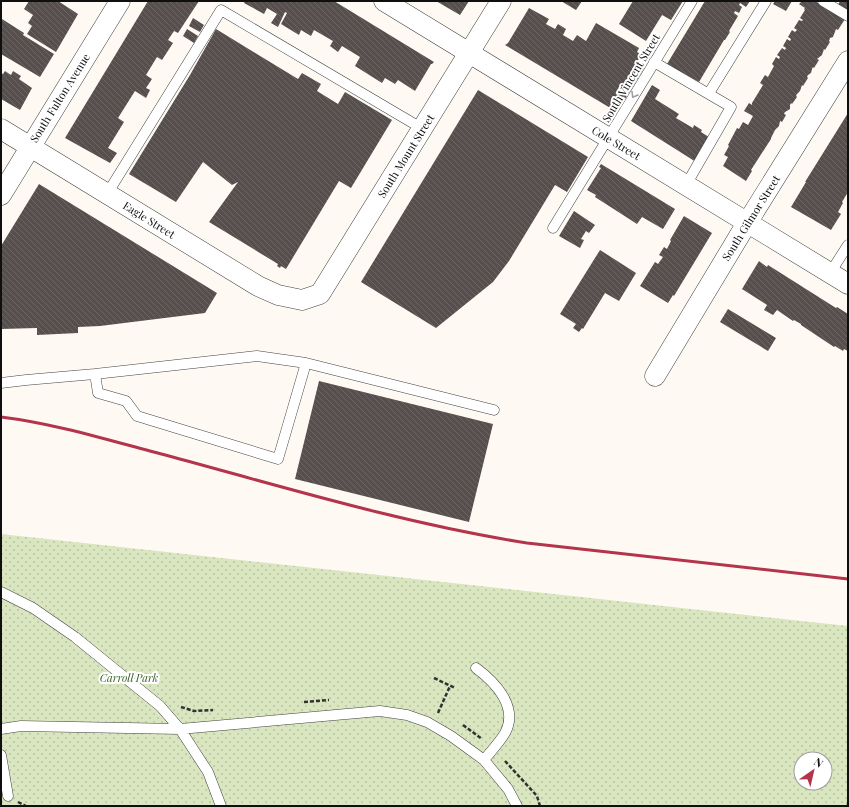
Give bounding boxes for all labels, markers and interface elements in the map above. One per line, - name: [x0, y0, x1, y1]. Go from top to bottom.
- street label: South Vincent Street: [598, 31, 663, 125]
- street label: South Fulton Avenue: [26, 50, 93, 145]
- one-way arrow: [632, 91, 639, 98]
- street label: South Mount Street: [374, 111, 437, 200]
- street label: Cole Street: [589, 122, 644, 163]
- street label: South Gilmor Street: [718, 172, 783, 263]
- street label: Eagle Street: [120, 198, 178, 242]
- park label: Carroll Park: [100, 670, 159, 685]
- north arrow: [793, 751, 833, 791]
- text: N: [811, 754, 826, 771]

